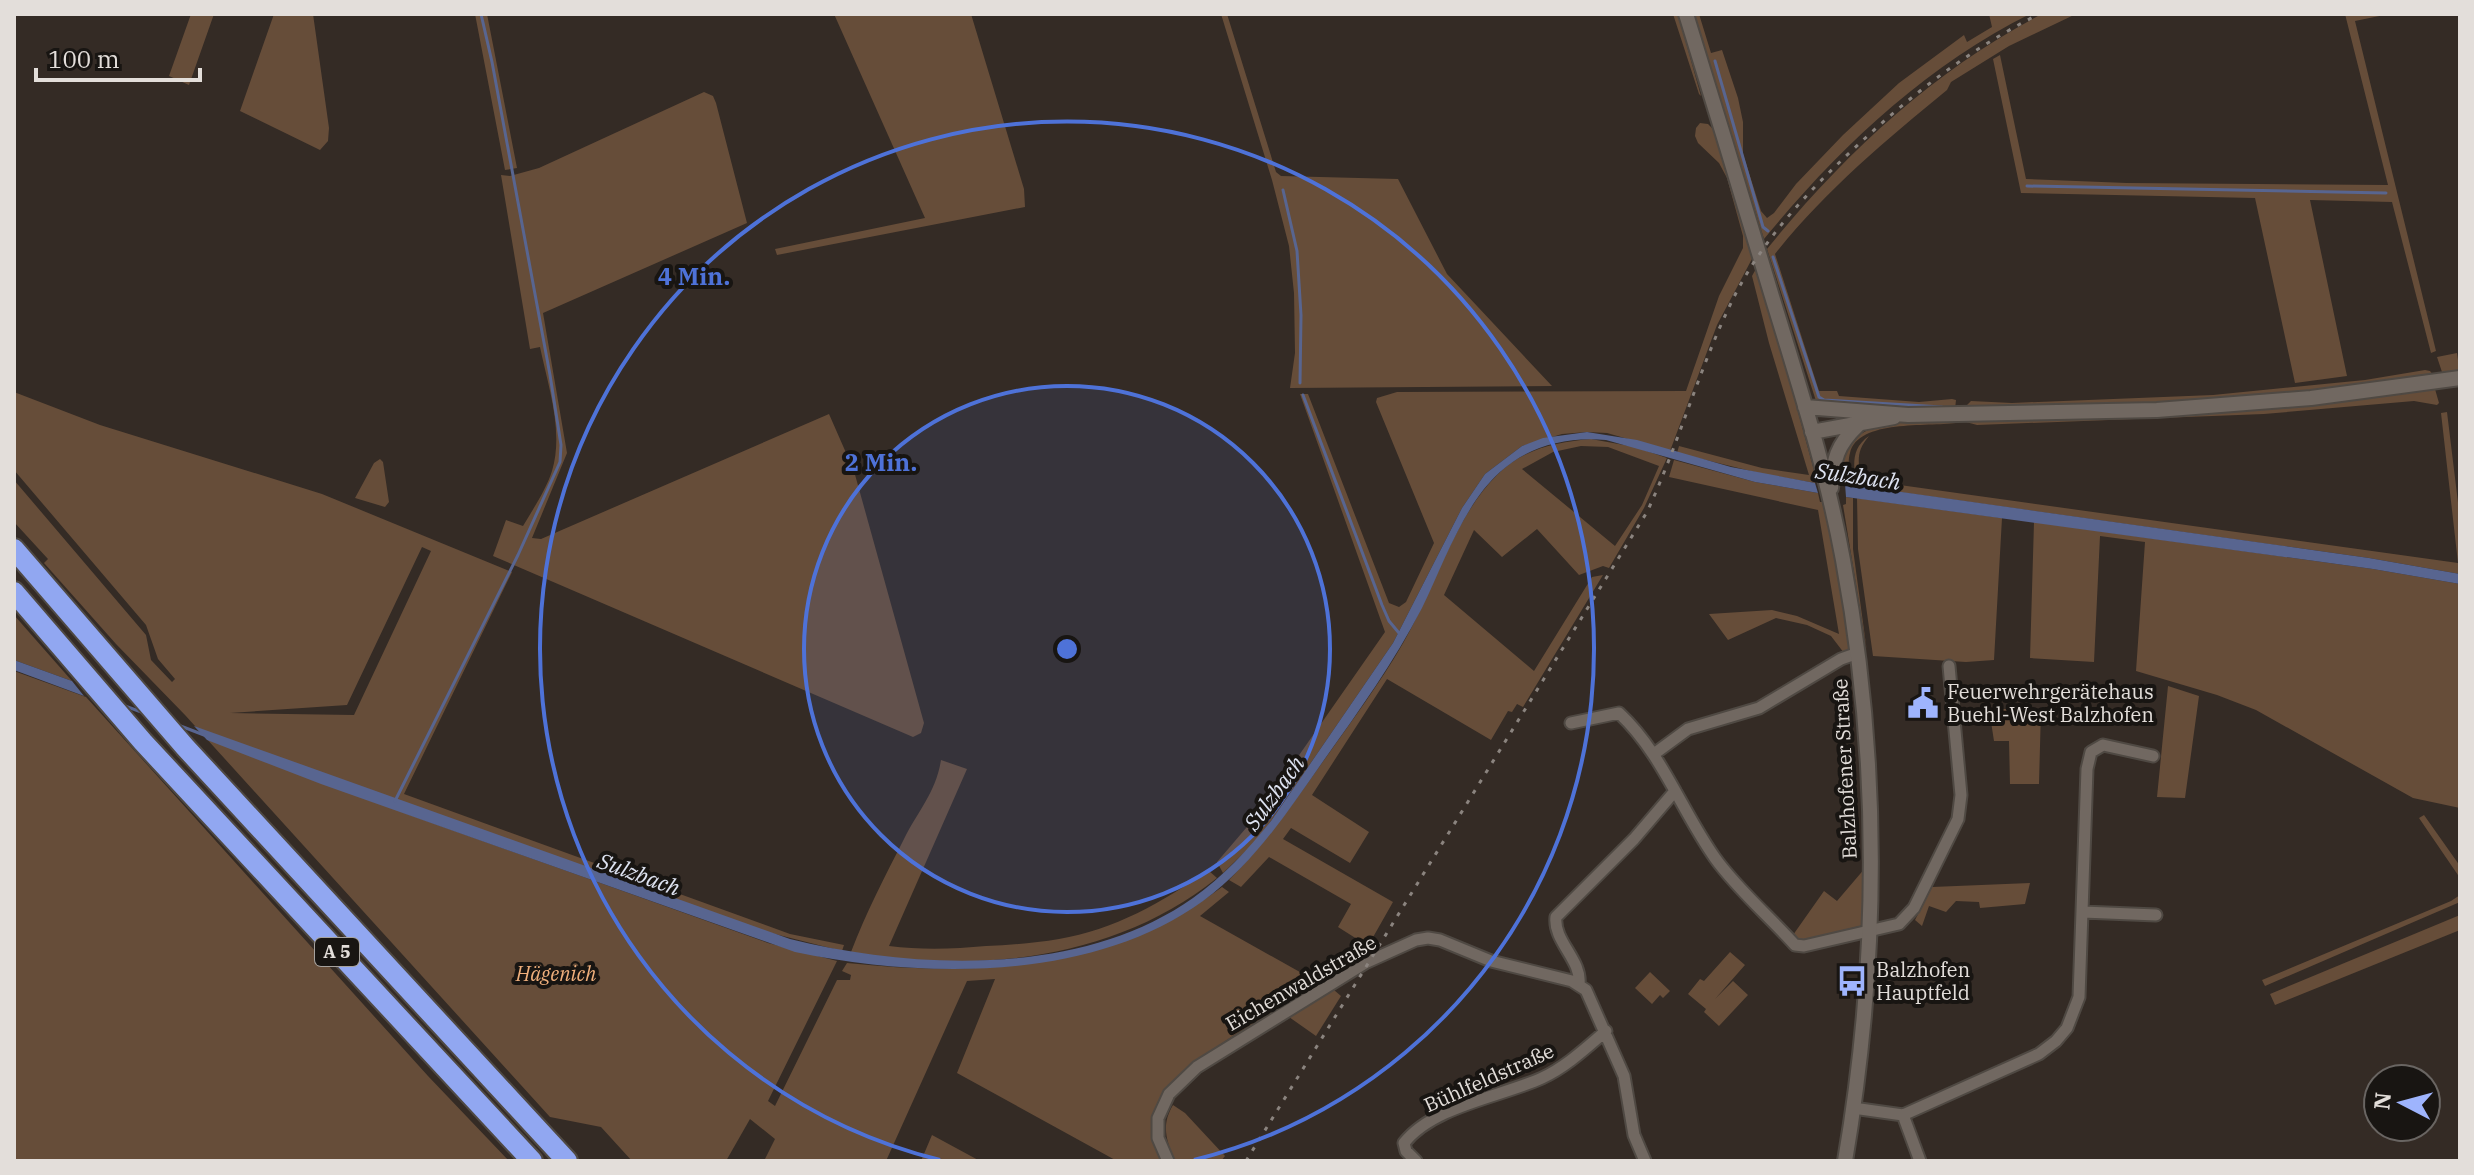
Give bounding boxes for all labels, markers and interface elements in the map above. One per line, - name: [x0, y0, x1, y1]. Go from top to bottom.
- scale bar: [36, 32, 200, 82]
- text: 100 m: [48, 43, 120, 75]
- text: 4 Min.: [658, 260, 730, 292]
- text: 2 Min.: [845, 446, 917, 478]
- water label: Sulzbach: [1813, 455, 1902, 496]
- centre of rings: [1053, 635, 1081, 663]
- street label: Balzhofener Straße: [1826, 678, 1863, 860]
- place label: Feuerwehrgerätehaus Buehl-West Balzhofen: [1947, 678, 2154, 728]
- public building icon: Feuerwehrgerätehaus Buehl-West Balzhofen: [1906, 686, 1940, 720]
- water label: Sulzbach: [1236, 750, 1310, 837]
- water label: Sulzbach: [593, 845, 684, 902]
- street label: Eichenwaldstraße: [1221, 928, 1381, 1037]
- road number: A 5: [315, 938, 359, 966]
- place label: Balzhofen Hauptfeld: [1876, 956, 1971, 1006]
- park label: Hägenich: [515, 960, 596, 987]
- bus stop icon: Balzhofen Hauptfeld: [1835, 964, 1869, 998]
- street label: Bühlfeldstraße: [1420, 1037, 1558, 1118]
- north arrow: [2362, 1063, 2442, 1143]
- text: N: [2366, 1091, 2397, 1111]

